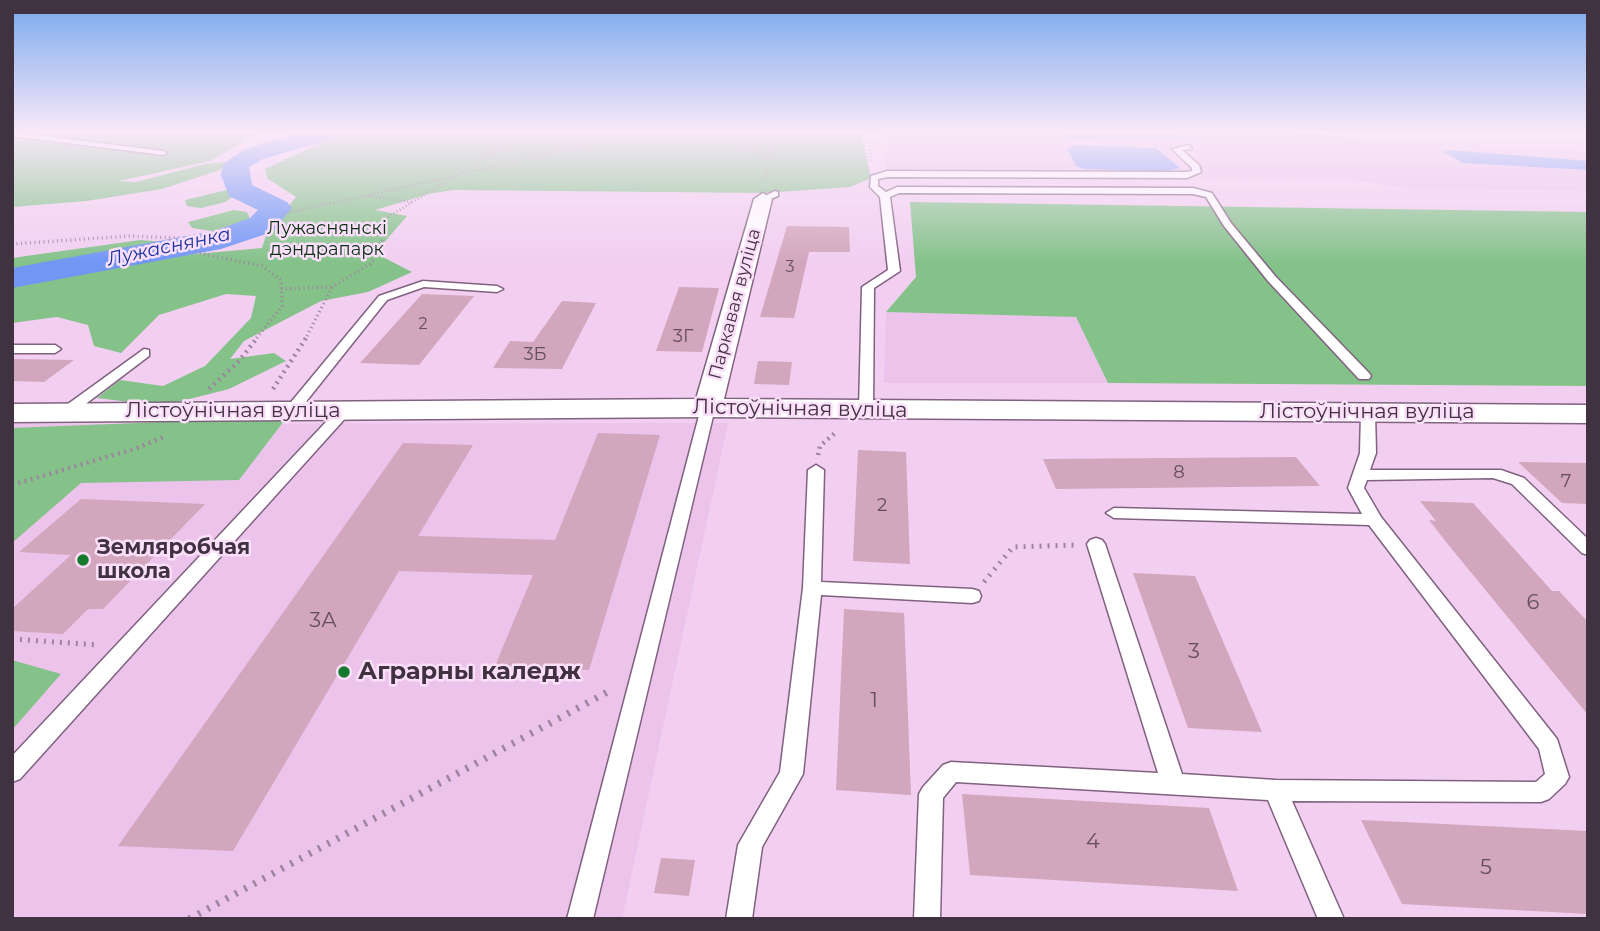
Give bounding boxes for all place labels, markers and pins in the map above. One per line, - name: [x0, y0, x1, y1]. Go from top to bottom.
- place label: Земляробчая школа: [97, 535, 250, 585]
- marker: Земляробчая школа: [75, 552, 91, 568]
- place label: Аграрны каледж: [358, 658, 581, 686]
- marker: Аграрны каледж: [336, 664, 352, 680]

